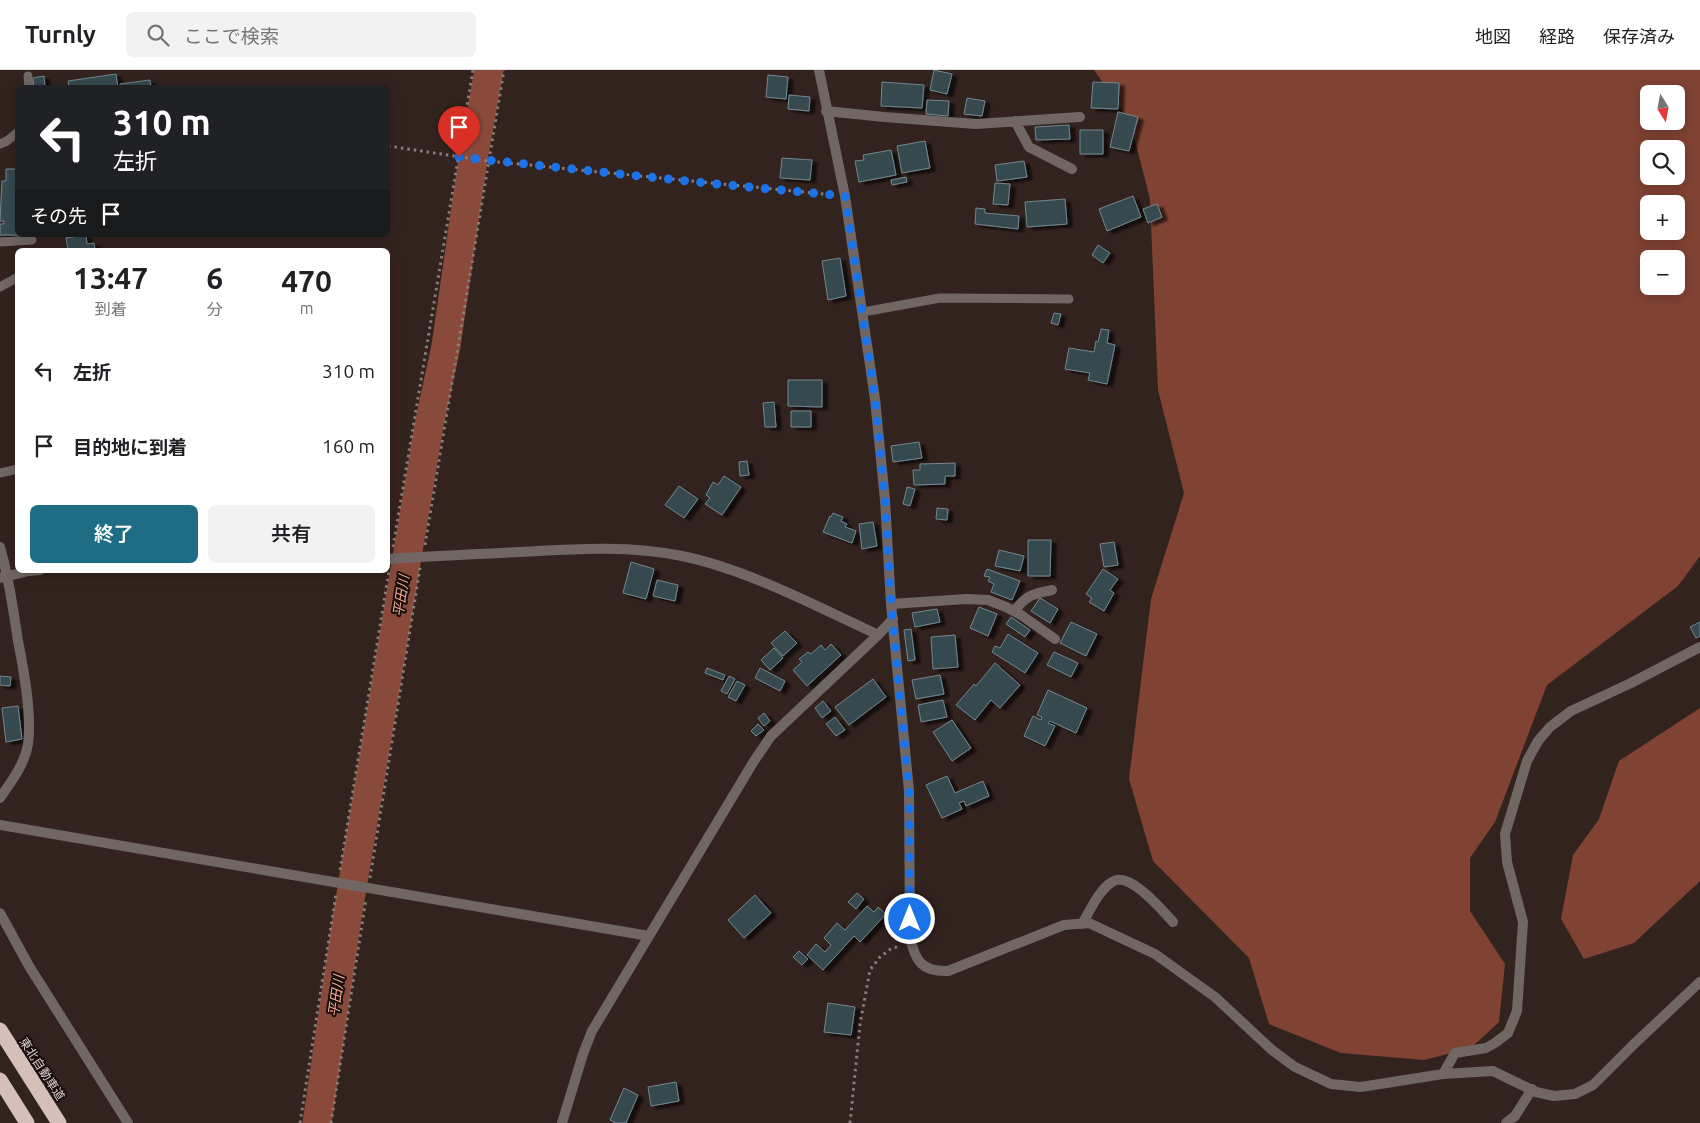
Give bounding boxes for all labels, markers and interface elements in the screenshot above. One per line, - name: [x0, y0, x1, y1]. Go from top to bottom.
- search box: [126, 12, 476, 57]
- text: Turnly: [25, 21, 96, 48]
- icon: search: [144, 21, 172, 49]
- text: ここで検索: [184, 25, 279, 47]
- text: 地図: [1475, 26, 1511, 46]
- text: 経路: [1539, 26, 1575, 46]
- text: 保存済み: [1603, 26, 1675, 46]
- north arrow: [1640, 85, 1685, 130]
- map controls: [1640, 85, 1685, 295]
- text: 310 m: [113, 102, 211, 142]
- icon: left: [30, 105, 95, 170]
- pin: [438, 106, 480, 157]
- icon: arrive: [445, 113, 473, 141]
- button: search: [1640, 140, 1685, 185]
- text: 左折: [113, 148, 157, 173]
- button: +: [1640, 195, 1685, 240]
- icon: arrive: [97, 200, 125, 228]
- text: その先: [30, 205, 87, 227]
- button: −: [1640, 250, 1685, 295]
- text: 13:47: [73, 261, 148, 295]
- text: 6: [206, 261, 223, 295]
- text: 470: [281, 264, 332, 298]
- text: m: [300, 299, 313, 317]
- text: 到着: [95, 300, 127, 318]
- text: 分: [207, 300, 223, 318]
- icon: left: [30, 357, 58, 385]
- text: 310 m: [322, 360, 375, 382]
- text: 左折: [73, 361, 111, 383]
- icon: arrive: [30, 432, 58, 460]
- text: 160 m: [322, 435, 375, 457]
- text: 目的地に到着: [73, 436, 187, 458]
- button: 終了: [30, 505, 198, 563]
- button: 共有: [208, 505, 375, 563]
- water label: 平田川: [390, 572, 412, 618]
- position arrow: [883, 892, 935, 944]
- water label: 平田川: [325, 972, 347, 1018]
- street label: 東北自動車道: [17, 1035, 67, 1102]

